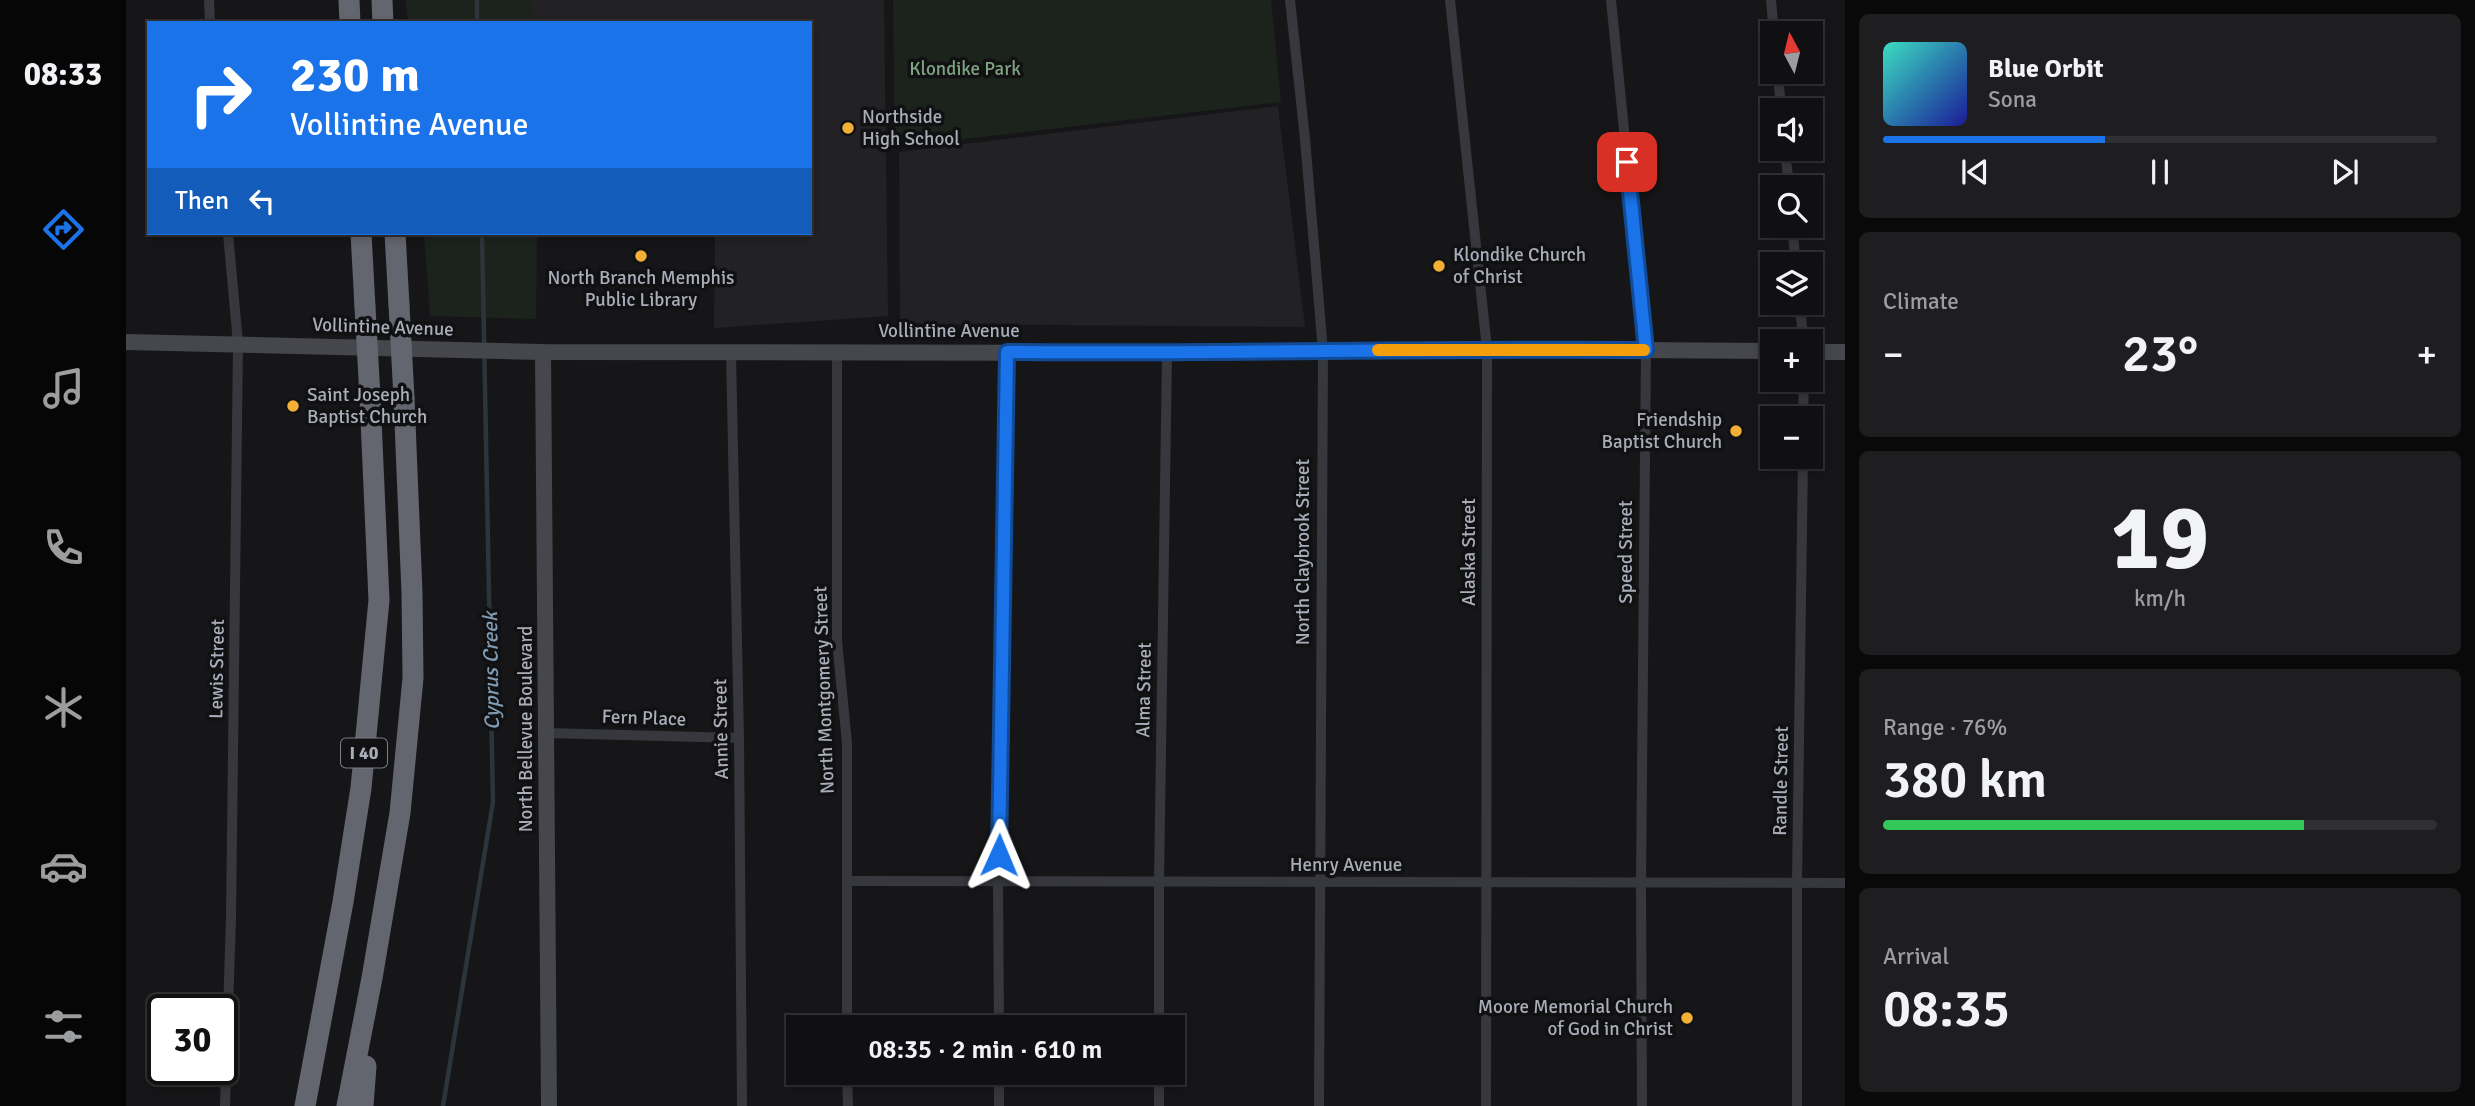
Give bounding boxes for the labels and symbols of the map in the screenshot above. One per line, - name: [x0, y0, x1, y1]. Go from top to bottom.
- north arrow: [1760, 21, 1824, 84]
- park label: Klondike Park: [909, 57, 1021, 81]
- place label: Northside High School: [862, 105, 960, 151]
- marker: Northside High School: [840, 120, 856, 136]
- pin: [1597, 132, 1657, 192]
- place label: Klondike Church of Christ: [1453, 243, 1586, 289]
- marker: North Branch Memphis Public Library: [633, 248, 649, 264]
- marker: Klondike Church of Christ: [1431, 258, 1447, 274]
- place label: North Branch Memphis Public Library: [548, 266, 734, 312]
- street label: Vollintine Avenue: [312, 313, 454, 341]
- street label: Vollintine Avenue: [878, 319, 1020, 343]
- place label: Saint Joseph Baptist Church: [307, 383, 427, 429]
- marker: Saint Joseph Baptist Church: [285, 398, 301, 414]
- place label: Friendship Baptist Church: [1602, 408, 1722, 454]
- marker: Friendship Baptist Church: [1728, 423, 1744, 439]
- street label: North Claybrook Street: [1291, 458, 1315, 645]
- street label: Alaska Street: [1457, 498, 1481, 606]
- street label: Speed Street: [1614, 500, 1638, 604]
- street label: North Montgomery Street: [808, 585, 840, 794]
- water label: Cyprus Creek: [477, 609, 505, 730]
- street label: Lewis Street: [204, 619, 230, 719]
- street label: North Bellevue Boulevard: [514, 626, 538, 832]
- street label: Alma Street: [1131, 642, 1157, 738]
- street label: Annie Street: [708, 678, 734, 780]
- street label: Fern Place: [601, 705, 687, 731]
- street label: Randle Street: [1768, 725, 1794, 836]
- road number: I 40: [341, 738, 387, 768]
- position arrow: [962, 818, 1036, 892]
- street label: Henry Avenue: [1290, 853, 1402, 877]
- speed limit sign: 30: [147, 994, 238, 1085]
- place label: Moore Memorial Church of God in Christ: [1478, 995, 1673, 1041]
- marker: Moore Memorial Church of God in Christ: [1679, 1010, 1695, 1026]

